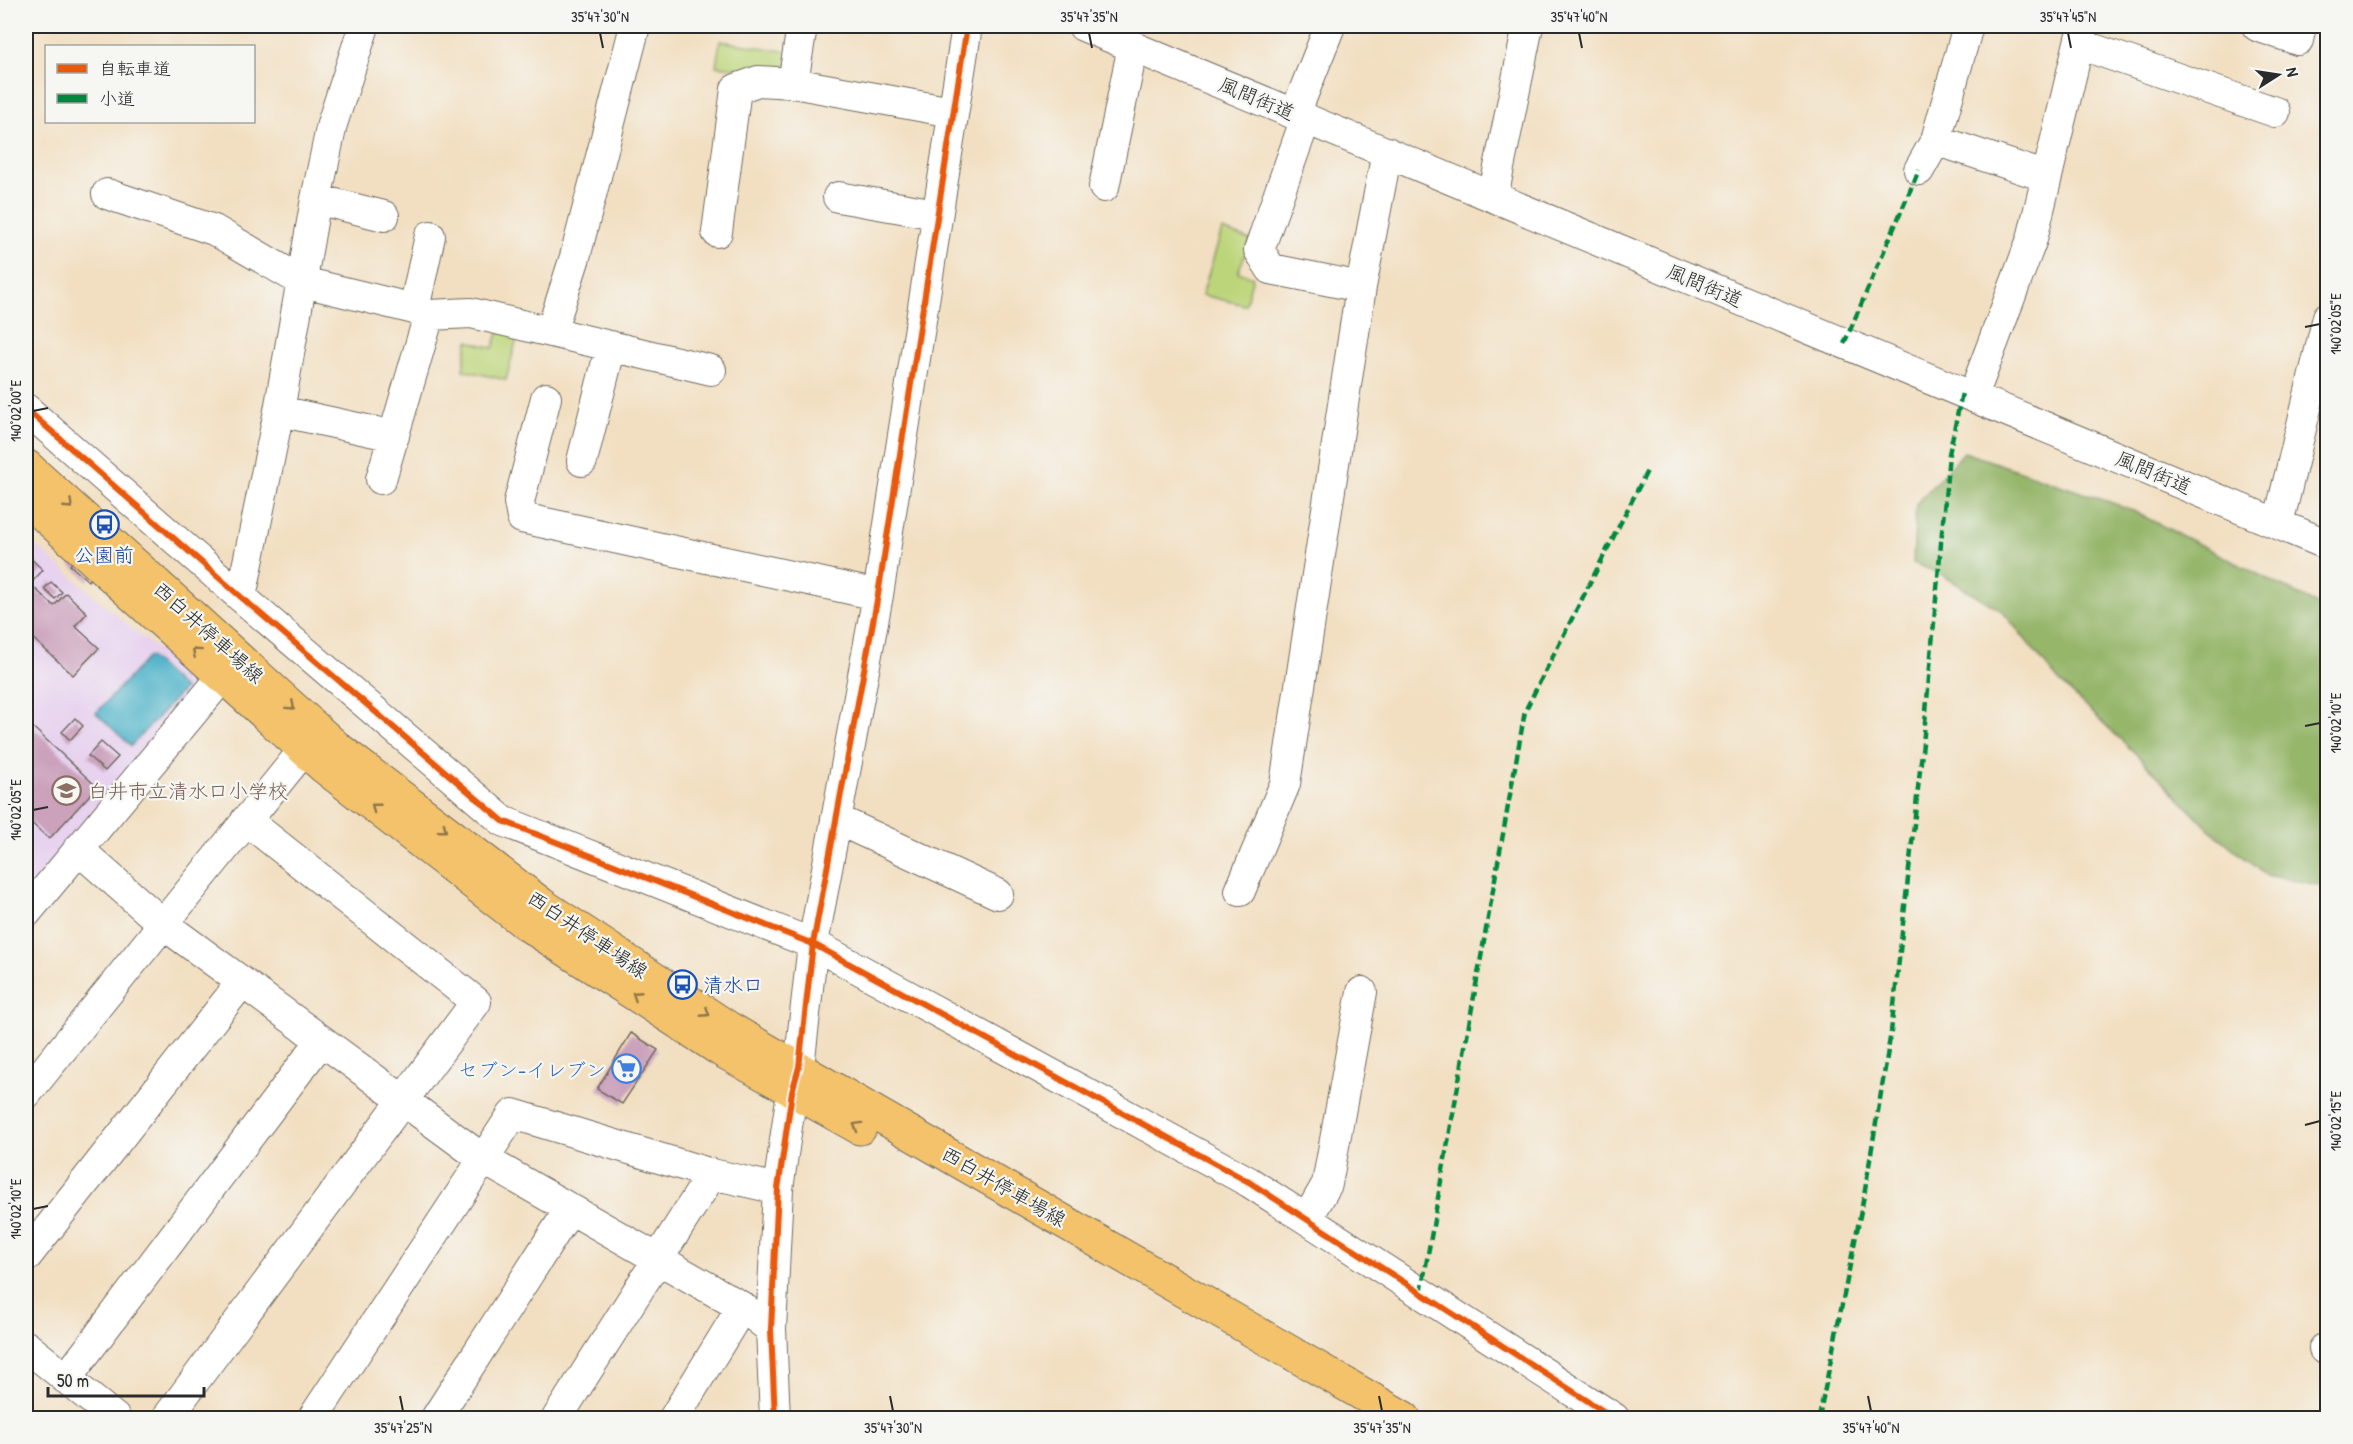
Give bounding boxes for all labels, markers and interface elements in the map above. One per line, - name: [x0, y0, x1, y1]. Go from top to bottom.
- text: 35°47'30"N: [571, 6, 629, 27]
- text: 35°47'35"N: [1060, 6, 1118, 27]
- text: 35°47'40"N: [1551, 6, 1607, 27]
- text: 35°47'45"N: [2040, 6, 2096, 27]
- legend: [45, 45, 255, 123]
- north arrow: [2248, 45, 2308, 105]
- text: 自転車道: [99, 56, 171, 81]
- text: N: [2281, 65, 2304, 79]
- street label: 風間街道: [1215, 70, 1299, 126]
- text: 小道: [99, 86, 135, 111]
- street label: 風間街道: [1663, 257, 1747, 313]
- text: 140°02'05"E: [2325, 293, 2346, 355]
- text: 140°02'00"E: [5, 380, 26, 442]
- street label: 風間街道: [2112, 444, 2196, 500]
- one-way arrow: [62, 498, 72, 509]
- bus stop icon: 公園前: [88, 508, 120, 540]
- place label: 公園前: [74, 541, 134, 568]
- street label: 西白井停車場線: [148, 575, 270, 689]
- one-way arrow: [192, 648, 203, 659]
- text: 140°02'10"E: [2325, 692, 2346, 753]
- one-way arrow: [285, 699, 295, 710]
- school or university icon: 白井市立清水口小学校: [51, 774, 83, 806]
- place label: 白井市立清水口小学校: [88, 777, 288, 804]
- text: 140°02'05"E: [5, 779, 26, 841]
- one-way arrow: [371, 804, 382, 815]
- one-way arrow: [436, 821, 447, 832]
- street label: 西白井停車場線: [522, 884, 654, 984]
- bus stop icon: 清水口: [666, 968, 698, 1000]
- place label: 清水口: [703, 971, 763, 998]
- one-way arrow: [631, 991, 642, 1002]
- one-way arrow: [699, 1005, 710, 1016]
- supermarket icon: セブン-イレブン: [611, 1053, 643, 1085]
- place label: セブン-イレブン: [458, 1056, 606, 1083]
- text: 140°02'15"E: [2325, 1090, 2346, 1151]
- one-way arrow: [853, 1122, 864, 1134]
- street label: 西白井停車場線: [937, 1139, 1071, 1233]
- text: 140°02'10"E: [5, 1178, 26, 1239]
- scale bar: [48, 1360, 204, 1398]
- text: 50 m: [57, 1368, 89, 1393]
- text: 35°47'25"N: [374, 1417, 432, 1438]
- text: 35°47'30"N: [864, 1417, 922, 1438]
- text: 35°47'35"N: [1353, 1417, 1411, 1438]
- text: 35°47'40"N: [1843, 1417, 1899, 1438]

